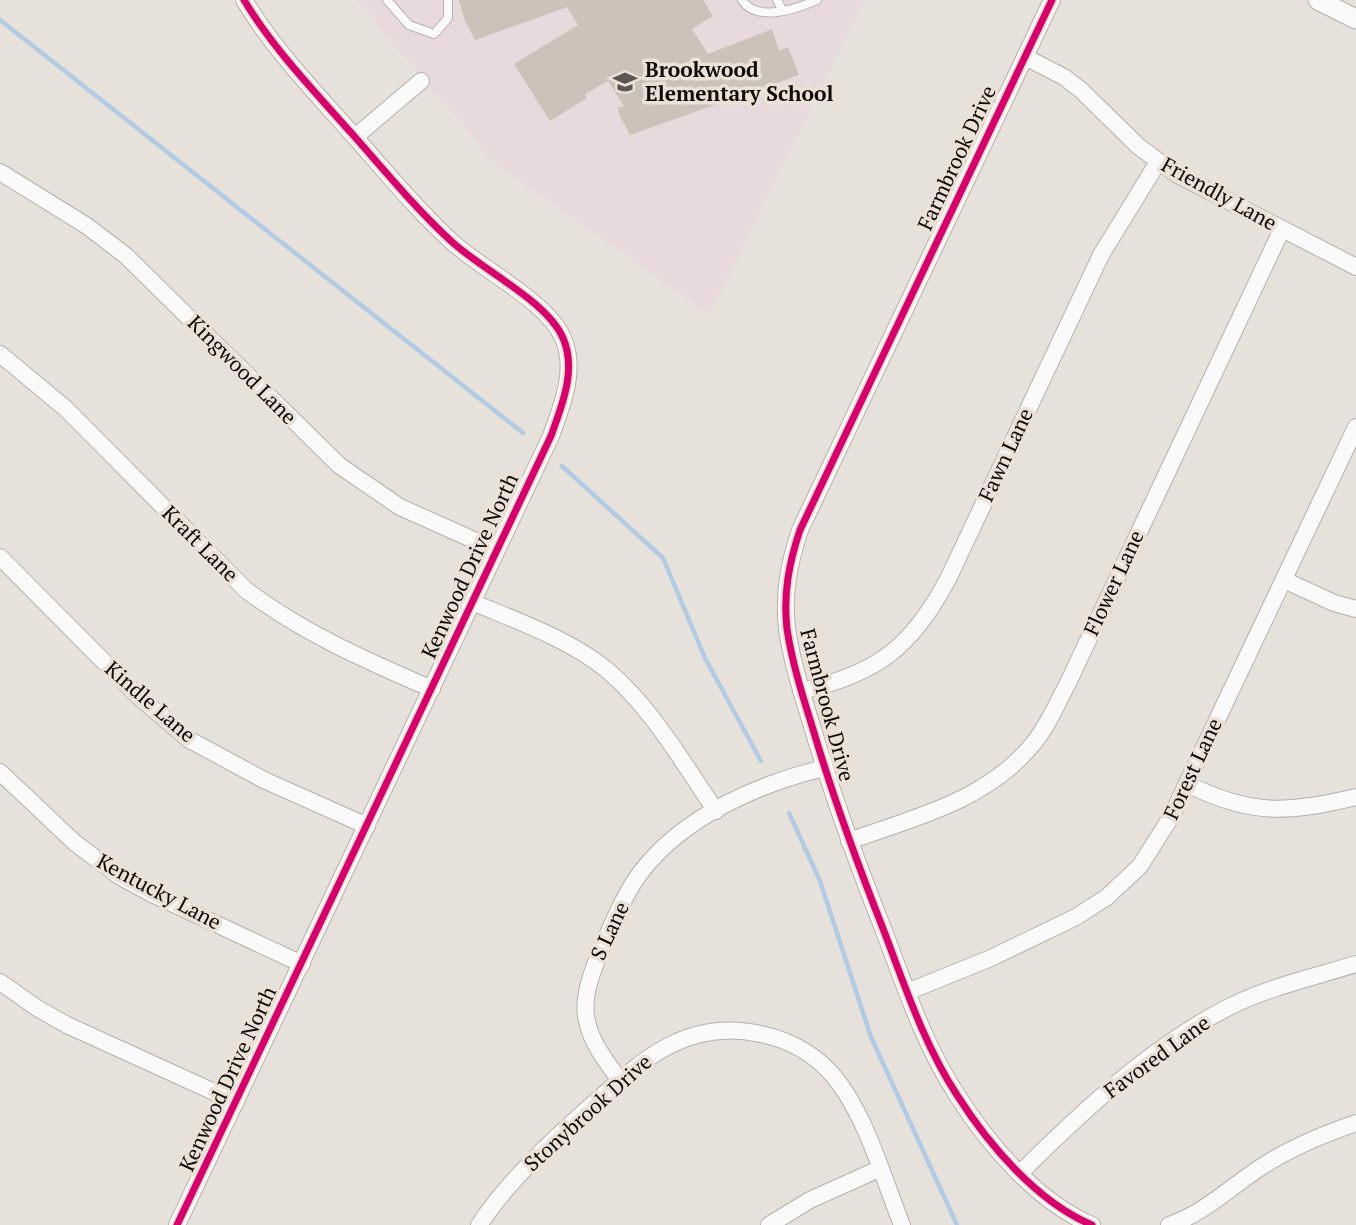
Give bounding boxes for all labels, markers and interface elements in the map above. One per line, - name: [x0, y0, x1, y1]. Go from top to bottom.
- place label: Brookwood Elementary School: [645, 55, 833, 107]
- school or university icon: Brookwood Elementary School: [611, 68, 639, 96]
- street label: Farmbrook Drive: [910, 81, 1002, 235]
- street label: Friendly Lane: [1157, 150, 1282, 236]
- street label: Kingwood Lane: [182, 309, 303, 430]
- street label: Fawn Lane: [971, 403, 1039, 506]
- street label: Kenwood Drive North: [414, 469, 524, 663]
- street label: Kraft Lane: [156, 499, 245, 588]
- street label: Flower Lane: [1077, 525, 1150, 640]
- street label: Farmbrook Drive: [794, 625, 862, 784]
- street label: Kindle Lane: [100, 654, 202, 748]
- street label: Forest Lane: [1156, 713, 1228, 824]
- street label: Kentucky Lane: [92, 847, 227, 936]
- street label: S Lane: [583, 897, 635, 964]
- street label: Kenwood Drive North: [172, 982, 282, 1176]
- street label: Favored Lane: [1098, 1008, 1215, 1104]
- street label: Stonybrook Drive: [518, 1047, 657, 1177]

